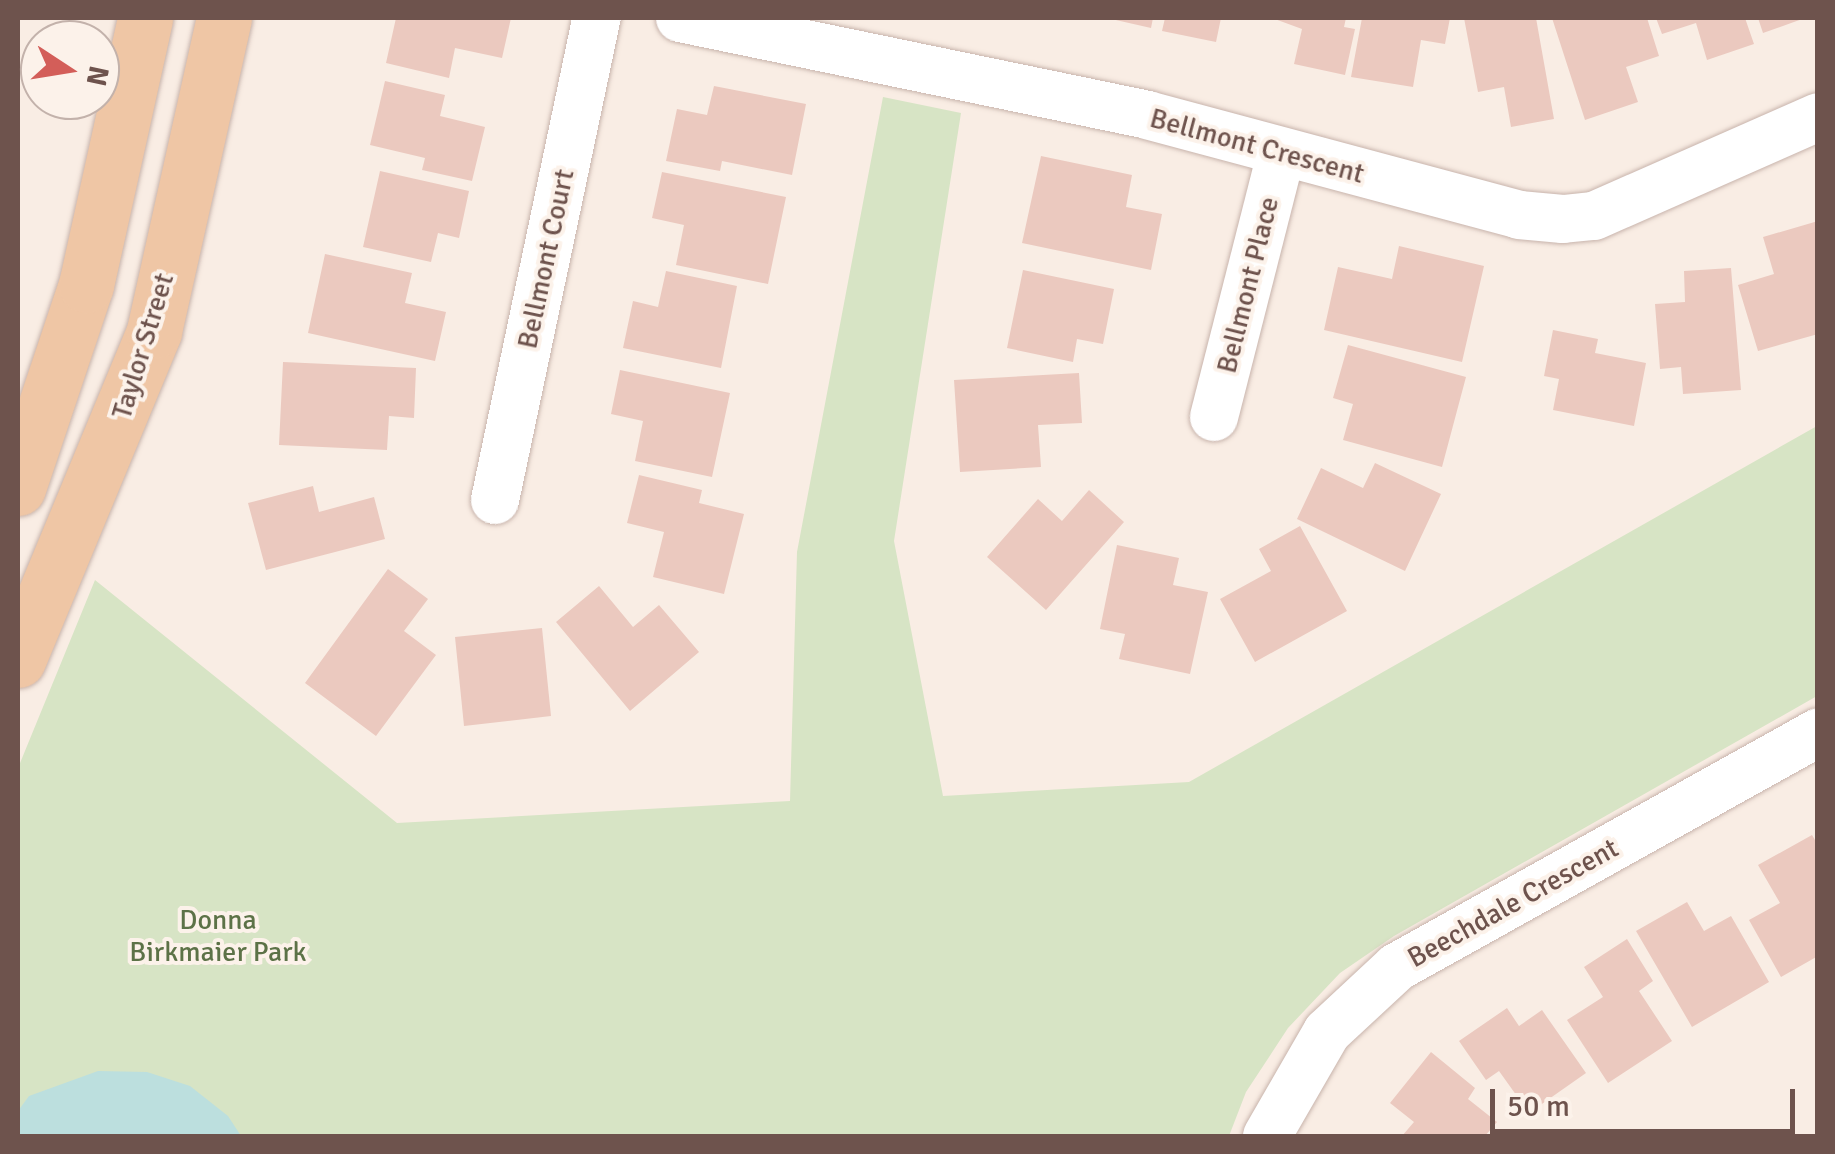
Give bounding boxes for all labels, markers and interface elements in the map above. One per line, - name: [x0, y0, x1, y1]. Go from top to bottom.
- north arrow: [20, 20, 120, 120]
- text: N: [79, 63, 116, 89]
- street label: Bellmont Crescent: [1146, 101, 1368, 191]
- street label: Bellmont Court: [511, 166, 581, 352]
- street label: Bellmont Place: [1210, 193, 1286, 377]
- street label: Taylor Street: [105, 269, 181, 423]
- street label: Beechdale Crescent: [1402, 831, 1624, 975]
- park label: Donna Birkmaier Park: [129, 903, 307, 969]
- scale bar: [1495, 1069, 1800, 1131]
- text: 50 m: [1507, 1088, 1570, 1125]

